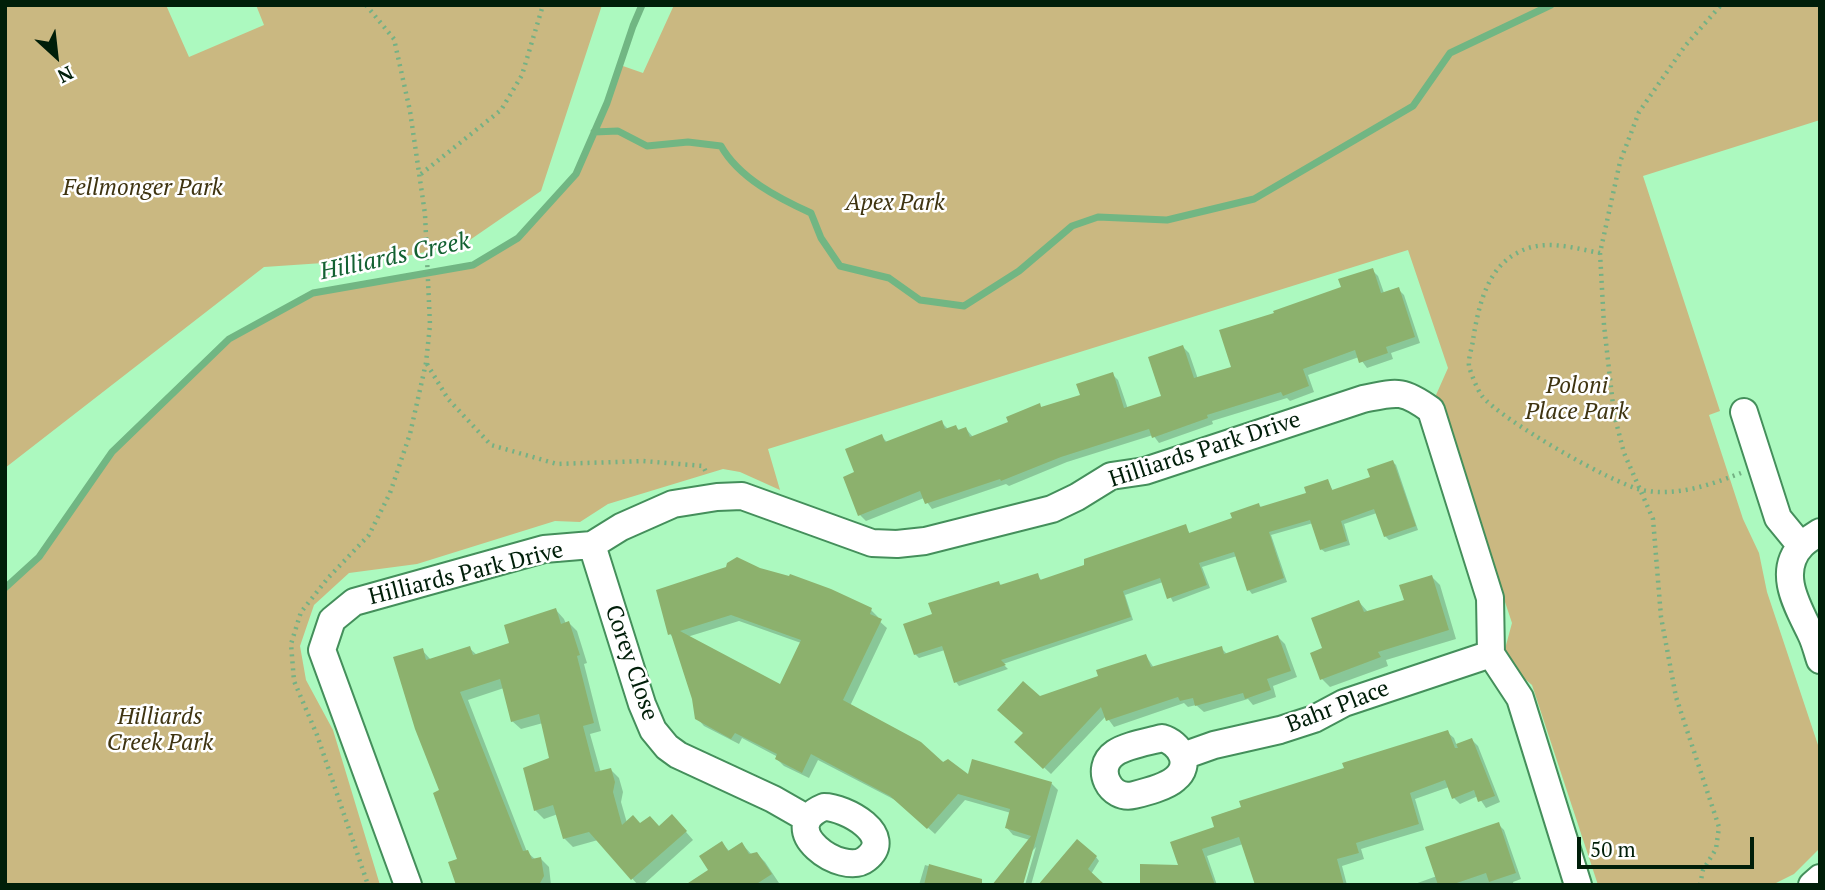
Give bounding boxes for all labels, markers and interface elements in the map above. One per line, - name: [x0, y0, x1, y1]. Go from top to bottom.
- north arrow: [21, 21, 91, 91]
- text: N: [54, 61, 78, 90]
- park label: Fellmonger Park: [63, 174, 223, 202]
- park label: Apex Park: [845, 189, 945, 217]
- water label: Hilliards Creek: [317, 227, 473, 287]
- park label: Poloni Place Park: [1525, 372, 1629, 426]
- street label: Hilliards Park Drive: [1106, 406, 1304, 494]
- street label: Hilliards Park Drive: [366, 536, 566, 612]
- street label: Corey Close: [598, 602, 664, 724]
- street label: Bahr Place: [1283, 675, 1393, 739]
- park label: Hilliards Creek Park: [107, 703, 213, 757]
- scale bar: [1580, 824, 1757, 868]
- text: 50 m: [1590, 835, 1636, 863]

